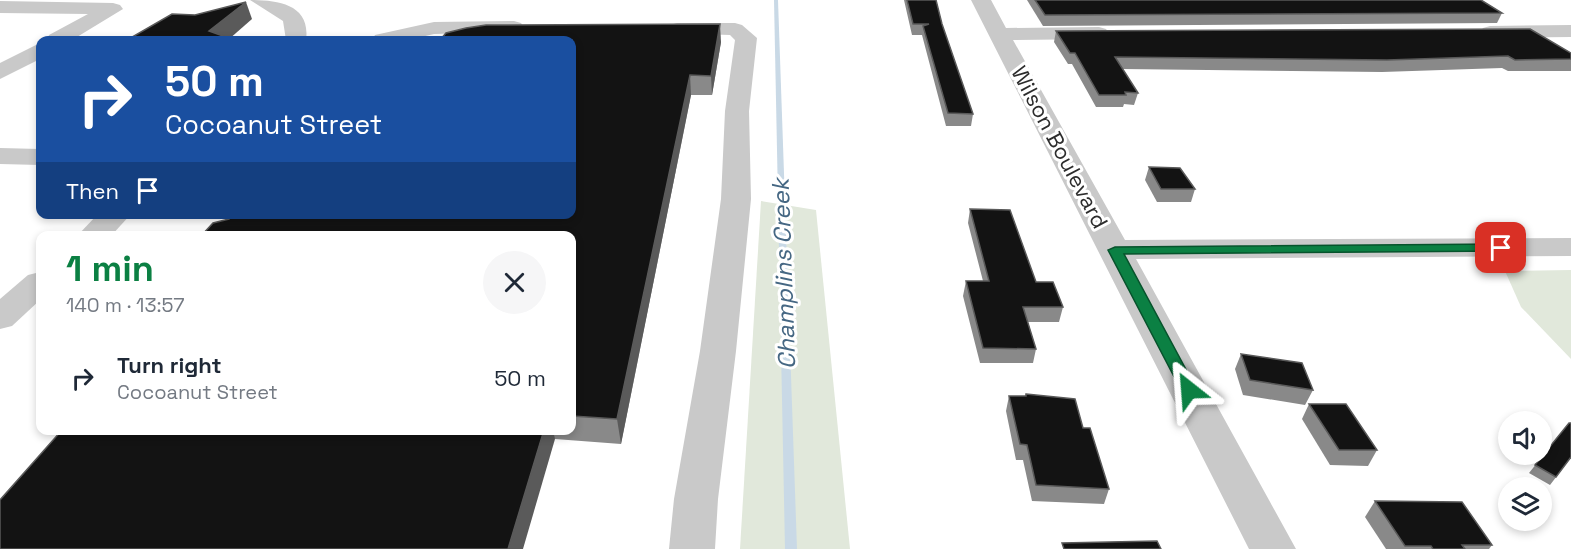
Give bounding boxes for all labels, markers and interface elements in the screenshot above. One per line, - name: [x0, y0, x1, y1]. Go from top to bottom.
- text: 50 m: [165, 55, 264, 108]
- icon: right: [66, 60, 144, 138]
- street label: Wilson Boulevard: [1005, 61, 1115, 233]
- text: Cocoanut Street: [165, 107, 382, 142]
- icon: arrive: [131, 174, 164, 207]
- water label: Champlins Creek: [765, 175, 802, 370]
- text: Then: [66, 177, 119, 205]
- pin: [1475, 222, 1526, 273]
- icon: arrive: [1484, 231, 1517, 264]
- text: 1 min: [66, 246, 154, 292]
- button: close: [483, 251, 546, 314]
- text: 140 m · 13:57: [66, 292, 185, 318]
- text: Turn right: [117, 351, 222, 379]
- position arrow: [1157, 358, 1221, 422]
- icon: right: [66, 362, 99, 395]
- text: 50 m: [494, 364, 546, 392]
- text: Cocoanut Street: [117, 379, 278, 405]
- map controls: [1498, 411, 1552, 531]
- button: sound: [1498, 411, 1552, 465]
- button: layers: [1498, 477, 1552, 531]

